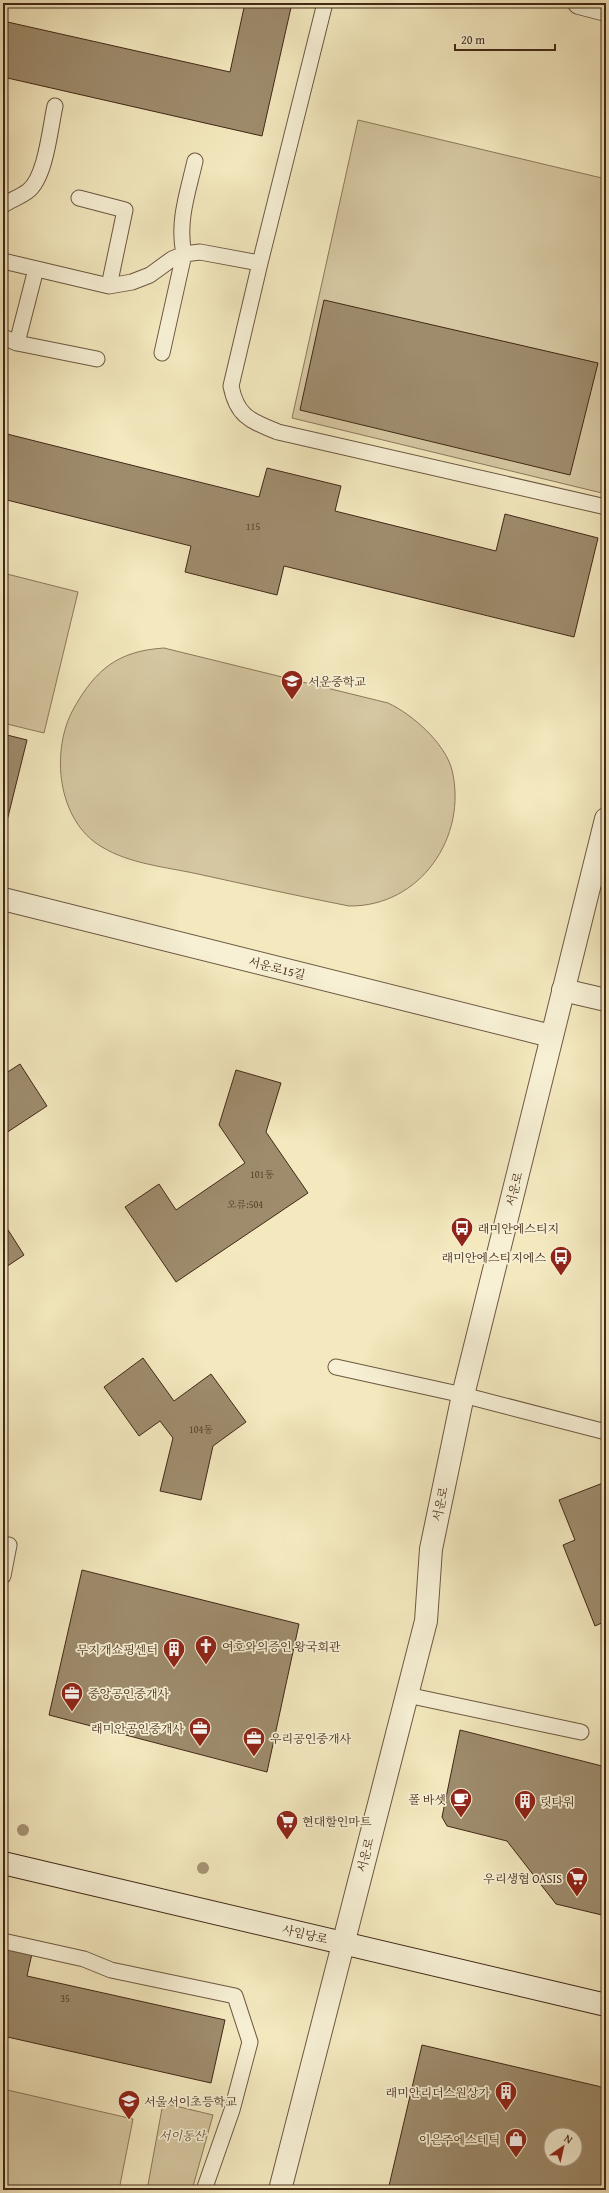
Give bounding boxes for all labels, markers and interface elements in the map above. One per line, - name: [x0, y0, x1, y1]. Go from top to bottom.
- scale bar: [455, 26, 555, 52]
- text: 20 m: [461, 31, 485, 48]
- house number: 115: [246, 519, 260, 534]
- school or university icon: 서운중학교: [279, 668, 305, 701]
- place label: 서운중학교: [308, 673, 366, 690]
- street label: 서운로15길: [247, 953, 307, 983]
- house number: 101동: [250, 1167, 274, 1182]
- street label: 서운로: [502, 1170, 527, 1208]
- house number: 오류:504: [227, 1197, 263, 1212]
- bus stop icon: 래미안에스티지: [449, 1215, 475, 1248]
- place label: 래미안에스티지: [478, 1220, 559, 1237]
- bus stop icon: 래미안에스티지에스: [548, 1244, 574, 1277]
- place label: 래미안에스티지에스: [442, 1249, 546, 1266]
- house number: 104동: [189, 1422, 213, 1437]
- street label: 서운로: [428, 1485, 452, 1523]
- church icon: 여호와의증인 왕국회관: [193, 1633, 219, 1666]
- building icon: 무지개쇼핑센터: [161, 1636, 187, 1669]
- place label: 여호와의증인 왕국회관: [222, 1638, 341, 1655]
- place label: 무지개쇼핑센터: [77, 1641, 158, 1658]
- office icon: 중앙공인중개사: [59, 1680, 85, 1713]
- place label: 중앙공인중개사: [88, 1685, 170, 1702]
- office icon: 래미안공인중개사: [187, 1715, 213, 1748]
- place label: 래미안공인중개사: [91, 1720, 184, 1737]
- office icon: 우리공인중개사: [241, 1725, 267, 1758]
- place label: 우리공인중개사: [270, 1730, 352, 1747]
- cafe icon: 폴 바셋: [448, 1786, 474, 1819]
- building icon: 릿타워: [512, 1788, 538, 1821]
- place label: 폴 바셋: [409, 1791, 446, 1808]
- place label: 릿타워: [540, 1793, 575, 1810]
- supermarket icon: 현대할인마트: [274, 1808, 300, 1841]
- place label: 현대할인마트: [302, 1813, 372, 1830]
- street label: 서운로: [353, 1836, 378, 1874]
- supermarket icon: 우리생협 OASIS: [564, 1865, 590, 1898]
- place label: 우리생협 OASIS: [483, 1870, 562, 1887]
- street label: 사임당로: [280, 1921, 330, 1948]
- house number: 35: [60, 1991, 70, 2006]
- building icon: 래미안리더스원상가: [493, 2079, 519, 2112]
- place label: 래미안리더스원상가: [386, 2084, 490, 2101]
- school or university icon: 서울서이초등학교: [116, 2088, 142, 2121]
- place label: 서울서이초등학교: [144, 2093, 237, 2110]
- shop icon: 이은주에스테틱: [503, 2126, 529, 2159]
- park label: 서이동산: [159, 2127, 208, 2144]
- north arrow: [543, 2127, 583, 2167]
- text: N: [561, 2130, 577, 2148]
- place label: 이은주에스테틱: [419, 2131, 500, 2148]

